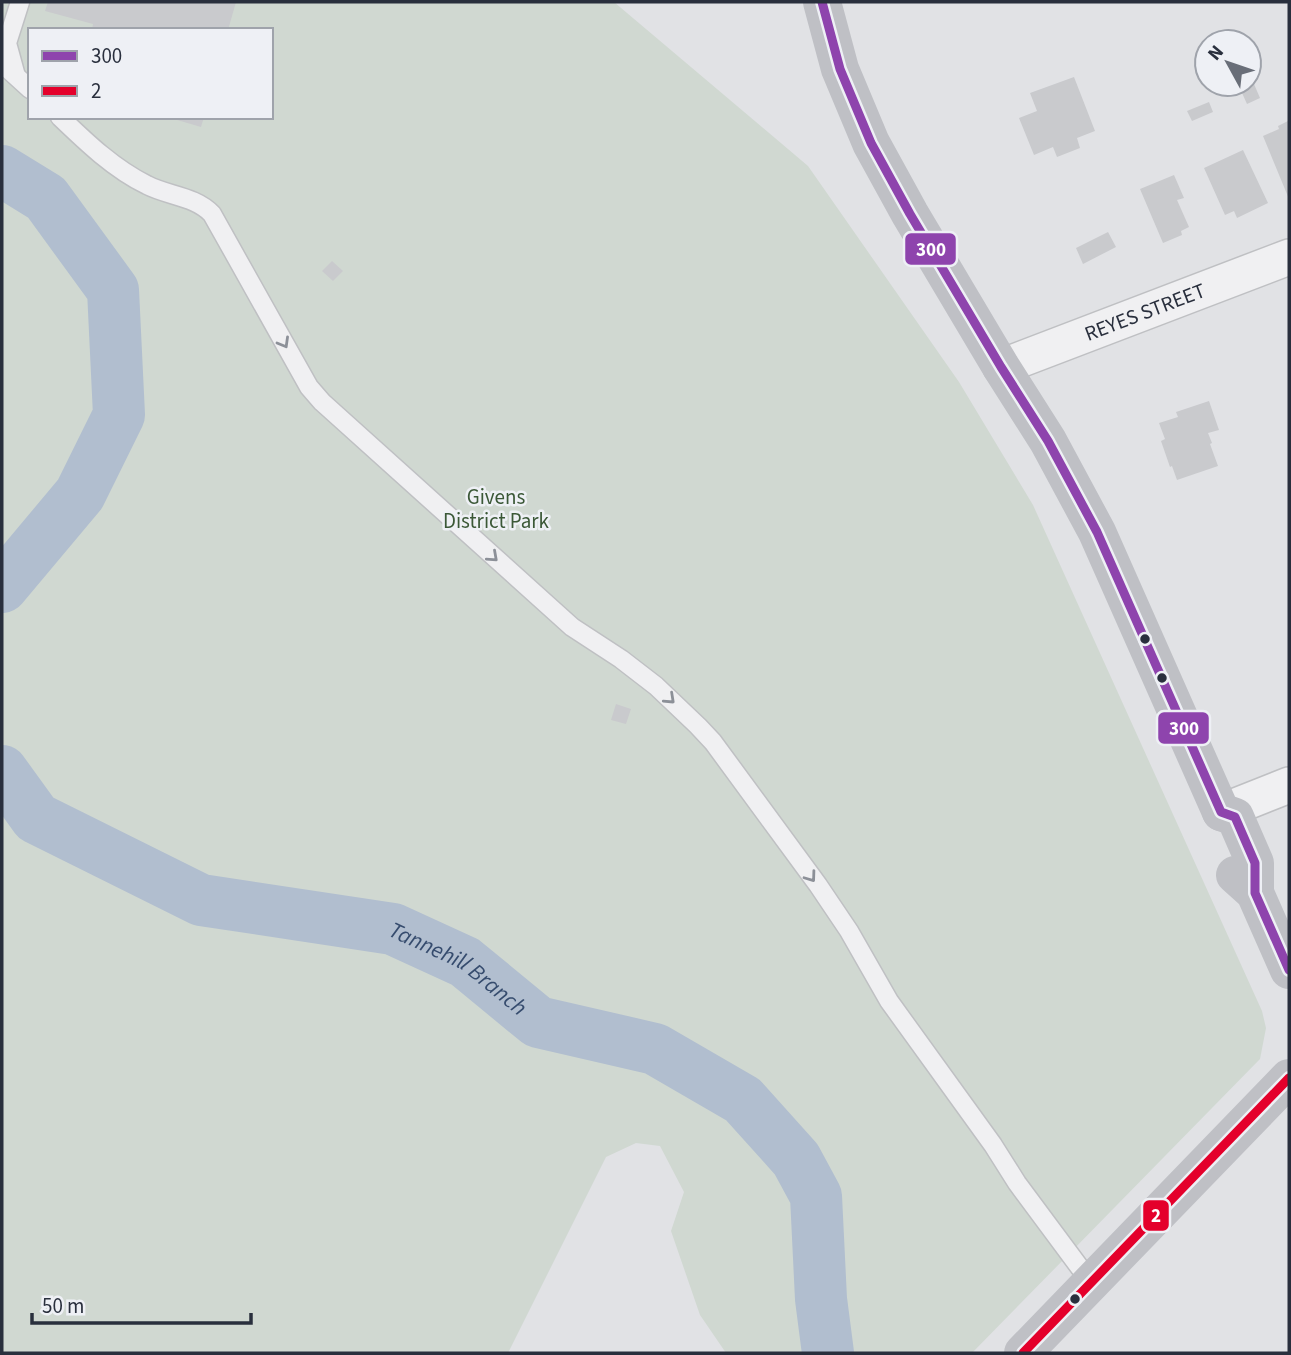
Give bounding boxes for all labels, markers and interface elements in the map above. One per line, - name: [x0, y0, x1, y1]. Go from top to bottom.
- legend: [28, 28, 273, 119]
- north arrow: [1193, 28, 1263, 98]
- text: N: [1202, 40, 1231, 67]
- text: 300: [91, 41, 122, 71]
- text: 2: [91, 76, 101, 106]
- line badge: 300: [904, 232, 957, 266]
- text: 300: [916, 237, 946, 264]
- street label: REYES STREET: [1080, 275, 1210, 349]
- one-way arrow: [276, 336, 289, 348]
- park label: Givens District Park: [443, 482, 550, 536]
- one-way arrow: [485, 549, 498, 561]
- unlabelled marker: [1138, 632, 1152, 646]
- unlabelled marker: [1155, 671, 1169, 685]
- one-way arrow: [662, 691, 675, 704]
- line badge: 300: [1157, 711, 1210, 745]
- text: 300: [1169, 716, 1199, 743]
- one-way arrow: [803, 869, 815, 882]
- water label: Tannehill Branch: [384, 913, 534, 1024]
- line badge: 2: [1142, 1199, 1170, 1232]
- text: 2: [1151, 1203, 1161, 1230]
- scale bar: [32, 1282, 250, 1326]
- text: 50 m: [42, 1291, 84, 1321]
- unlabelled marker: [1068, 1292, 1082, 1306]

